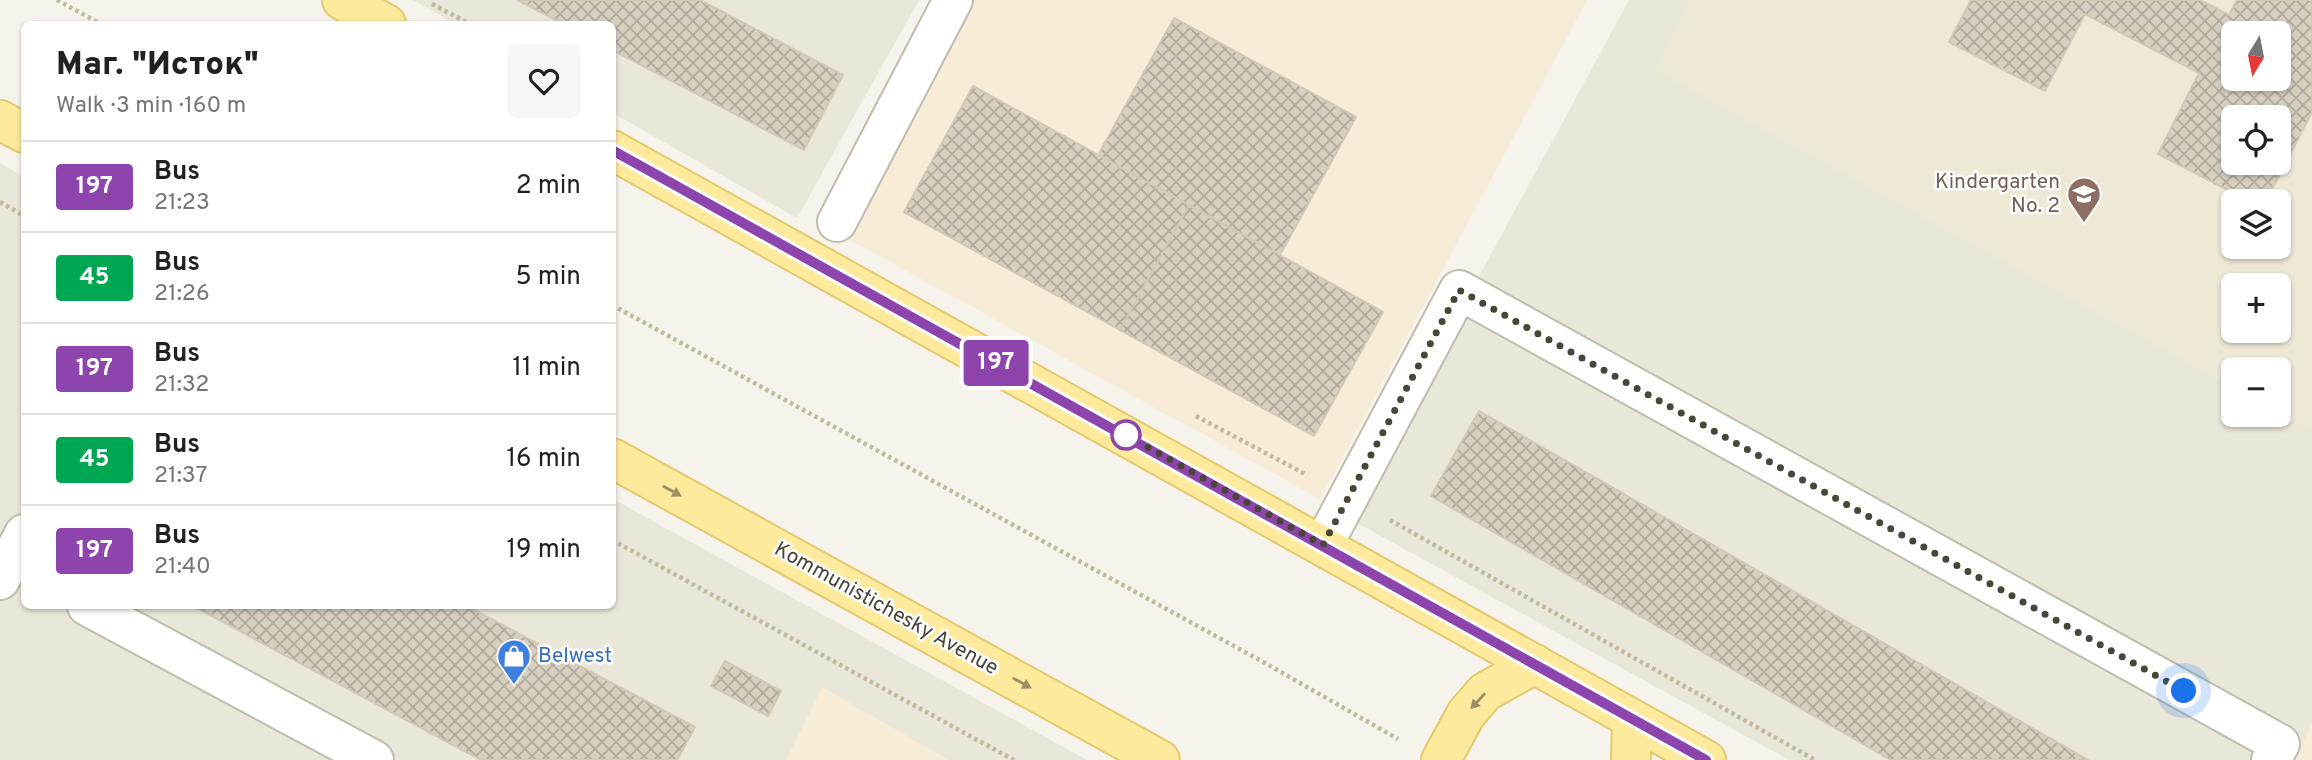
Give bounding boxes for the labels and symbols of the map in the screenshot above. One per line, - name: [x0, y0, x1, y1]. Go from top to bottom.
- north arrow: [2221, 21, 2291, 91]
- place label: Kindergarten No. 2: [1935, 169, 2060, 220]
- school or university icon: Kindergarten No. 2: [2065, 175, 2103, 224]
- line badge: 197: [956, 340, 1036, 386]
- unlabelled marker: [1111, 420, 1141, 450]
- one-way arrow: [663, 485, 682, 497]
- street label: Kommunistichesky Avenue: [769, 536, 1003, 682]
- shop icon: Belwest: [495, 637, 533, 686]
- place label: Belwest: [538, 643, 612, 670]
- your location: [2166, 673, 2201, 708]
- one-way arrow: [1012, 677, 1032, 689]
- one-way arrow: [1470, 692, 1486, 709]

